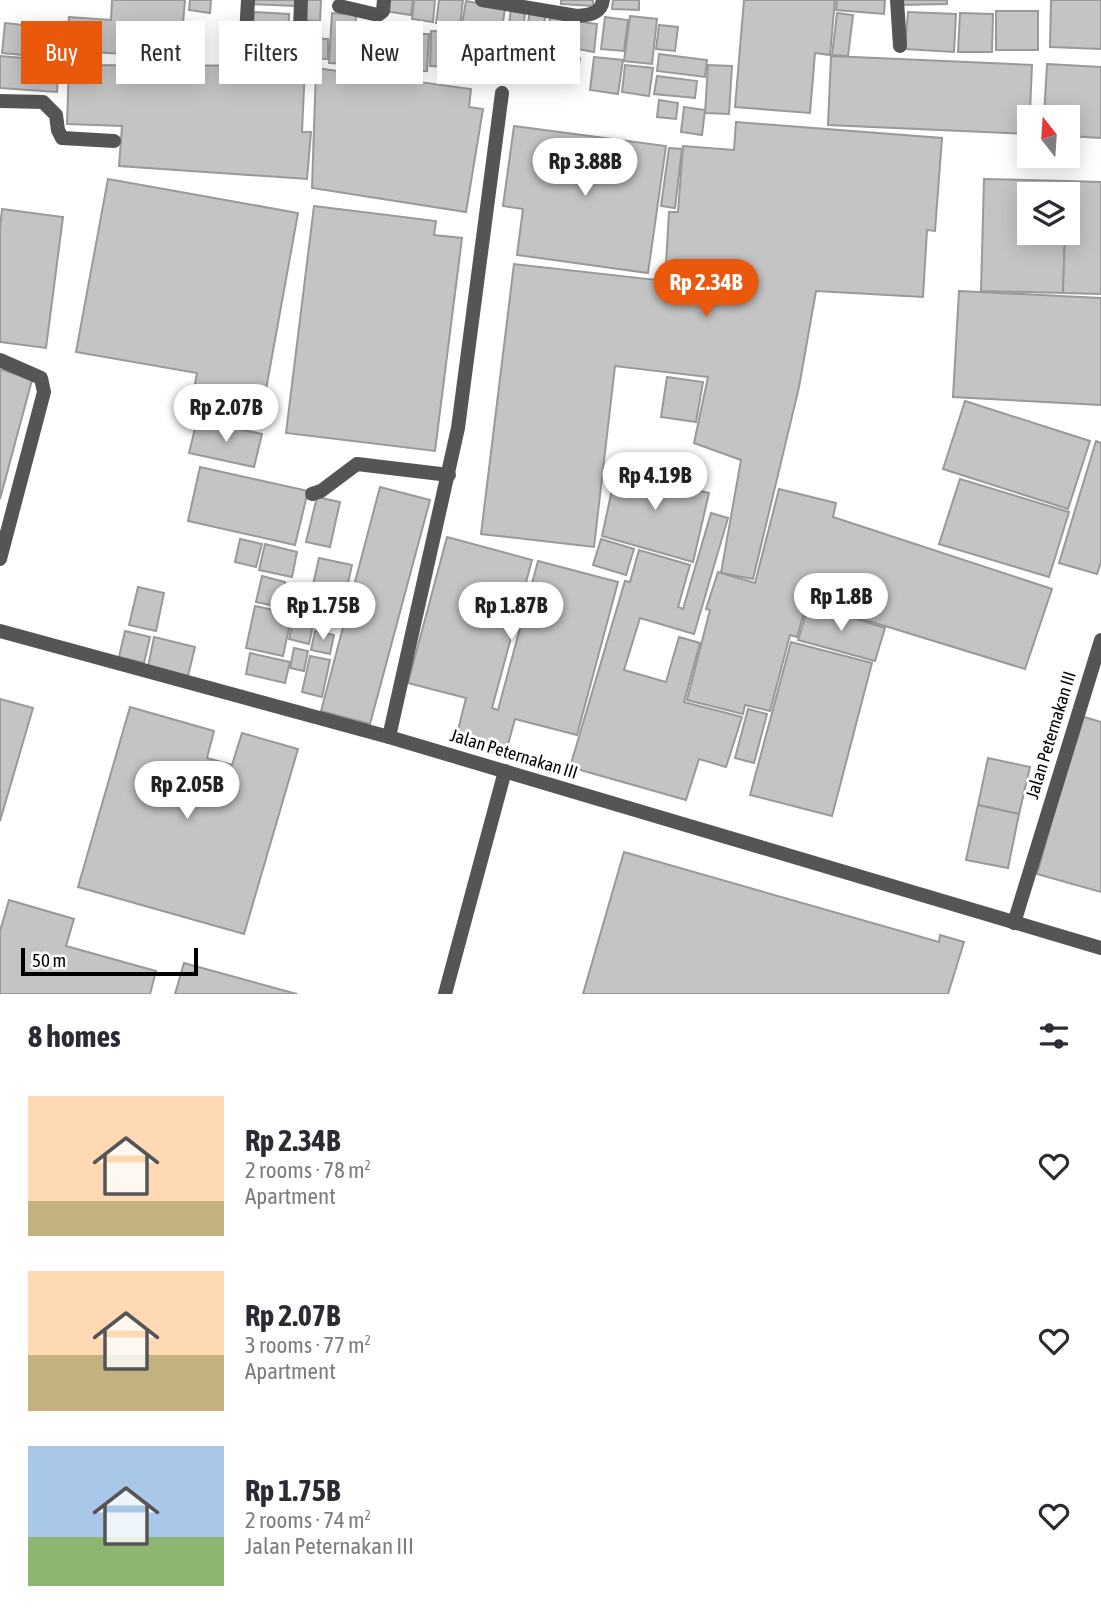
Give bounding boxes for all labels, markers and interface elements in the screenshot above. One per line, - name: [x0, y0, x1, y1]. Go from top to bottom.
- chip: Buy: [21, 21, 102, 84]
- chip: Rent: [116, 21, 205, 84]
- chip: Filters: [219, 21, 322, 84]
- chip: New: [336, 21, 423, 84]
- chip: Apartment: [437, 21, 580, 84]
- north arrow: [1017, 105, 1080, 168]
- map controls: [1017, 105, 1080, 245]
- pin: Rp 3.88B: [513, 138, 657, 198]
- text: Rp 3.88B: [549, 148, 621, 174]
- button: layers: [1017, 182, 1080, 245]
- pin: Rp 2.34B: [634, 260, 778, 319]
- text: Rp 2.34B: [670, 269, 742, 295]
- pin: Rp 2.07B: [154, 384, 298, 444]
- text: Rp 2.07B: [190, 394, 262, 420]
- pin: Rp 4.19B: [583, 452, 727, 512]
- text: Rp 4.19B: [619, 462, 691, 488]
- pin: Rp 1.8B: [776, 574, 906, 633]
- pin: Rp 1.75B: [251, 582, 395, 642]
- pin: Rp 1.87B: [439, 582, 583, 642]
- text: Rp 1.8B: [810, 583, 872, 609]
- text: Rp 1.75B: [287, 592, 359, 618]
- text: Rp 1.87B: [475, 592, 547, 618]
- street label: Jalan Peternakan III: [1021, 669, 1080, 801]
- street label: Jalan Peternakan III: [448, 724, 580, 783]
- pin: Rp 2.05B: [115, 762, 259, 821]
- text: Rp 2.05B: [151, 771, 223, 797]
- scale bar: [21, 945, 198, 977]
- text: 50 m: [32, 949, 66, 971]
- icon: filters: [1035, 1017, 1073, 1055]
- text: 8 homes: [28, 1019, 121, 1053]
- text: Rp 2.34B: [245, 1123, 340, 1157]
- icon: home: [84, 1124, 168, 1208]
- icon: heart: [1035, 1147, 1073, 1185]
- text: 2 rooms · 78 m²: [245, 1157, 371, 1183]
- text: Apartment: [245, 1183, 336, 1209]
- text: Rp 2.07B: [245, 1298, 340, 1332]
- icon: home: [84, 1299, 168, 1383]
- icon: heart: [1035, 1322, 1073, 1360]
- text: 3 rooms · 77 m²: [245, 1332, 371, 1358]
- text: Apartment: [245, 1358, 336, 1384]
- text: Rp 1.75B: [245, 1473, 340, 1507]
- icon: home: [84, 1474, 168, 1558]
- icon: heart: [1035, 1497, 1073, 1535]
- text: 2 rooms · 74 m²: [245, 1507, 371, 1533]
- text: Jalan Peternakan III: [245, 1533, 414, 1559]

